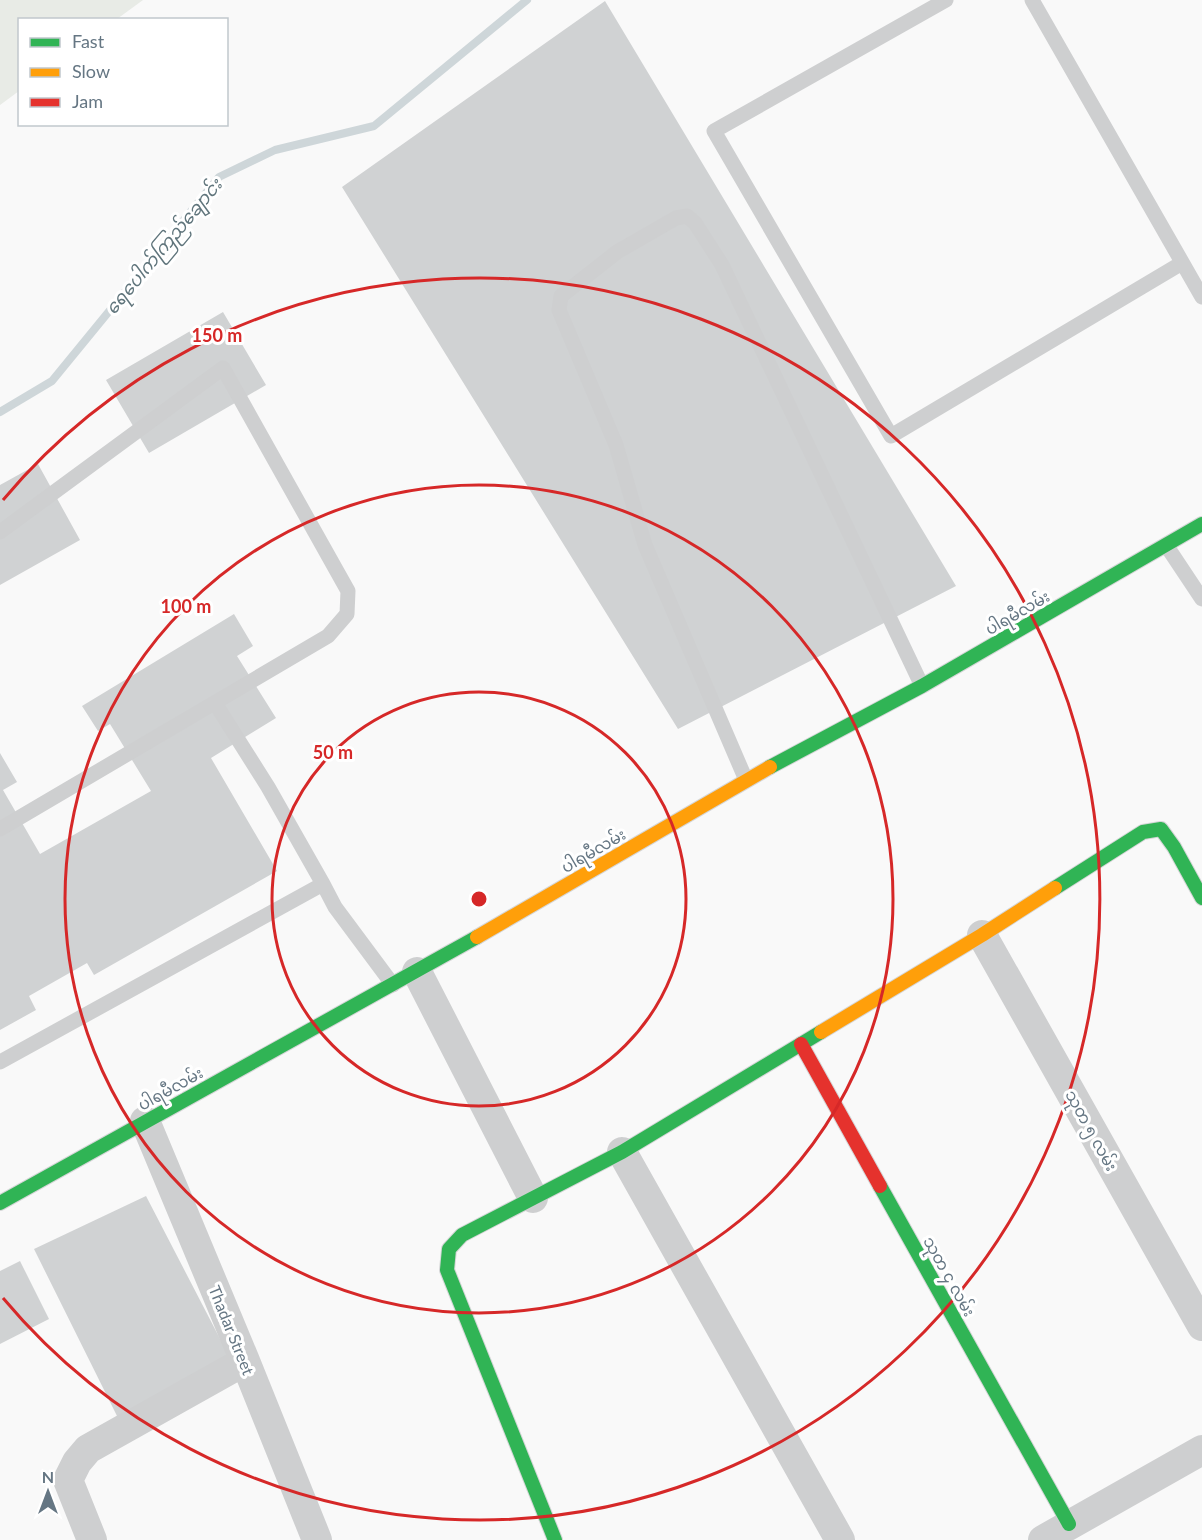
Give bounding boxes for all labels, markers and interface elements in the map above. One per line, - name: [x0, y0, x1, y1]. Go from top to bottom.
- legend: [18, 18, 228, 126]
- text: Fast: [72, 30, 105, 52]
- text: Slow: [72, 60, 110, 82]
- text: Jam: [72, 90, 103, 112]
- water label: ရေပေါက်ကြည်ချောင်း: [99, 172, 231, 321]
- text: 150 m: [192, 324, 242, 346]
- street label: ပါရမီလမ်း: [981, 585, 1055, 642]
- text: 100 m: [161, 595, 211, 617]
- text: 50 m: [313, 741, 353, 763]
- street label: ပါရမီလမ်း: [557, 823, 631, 880]
- centre of rings: [469, 889, 489, 909]
- street label: ပါရမီလမ်း: [134, 1062, 208, 1118]
- street label: သုတ ၅ လမ်း: [1057, 1086, 1123, 1177]
- street label: သုတ ၄ လမ်း: [915, 1232, 981, 1322]
- street label: Thadar Street: [205, 1282, 259, 1378]
- north arrow: [18, 1462, 78, 1522]
- text: N: [42, 1467, 54, 1486]

